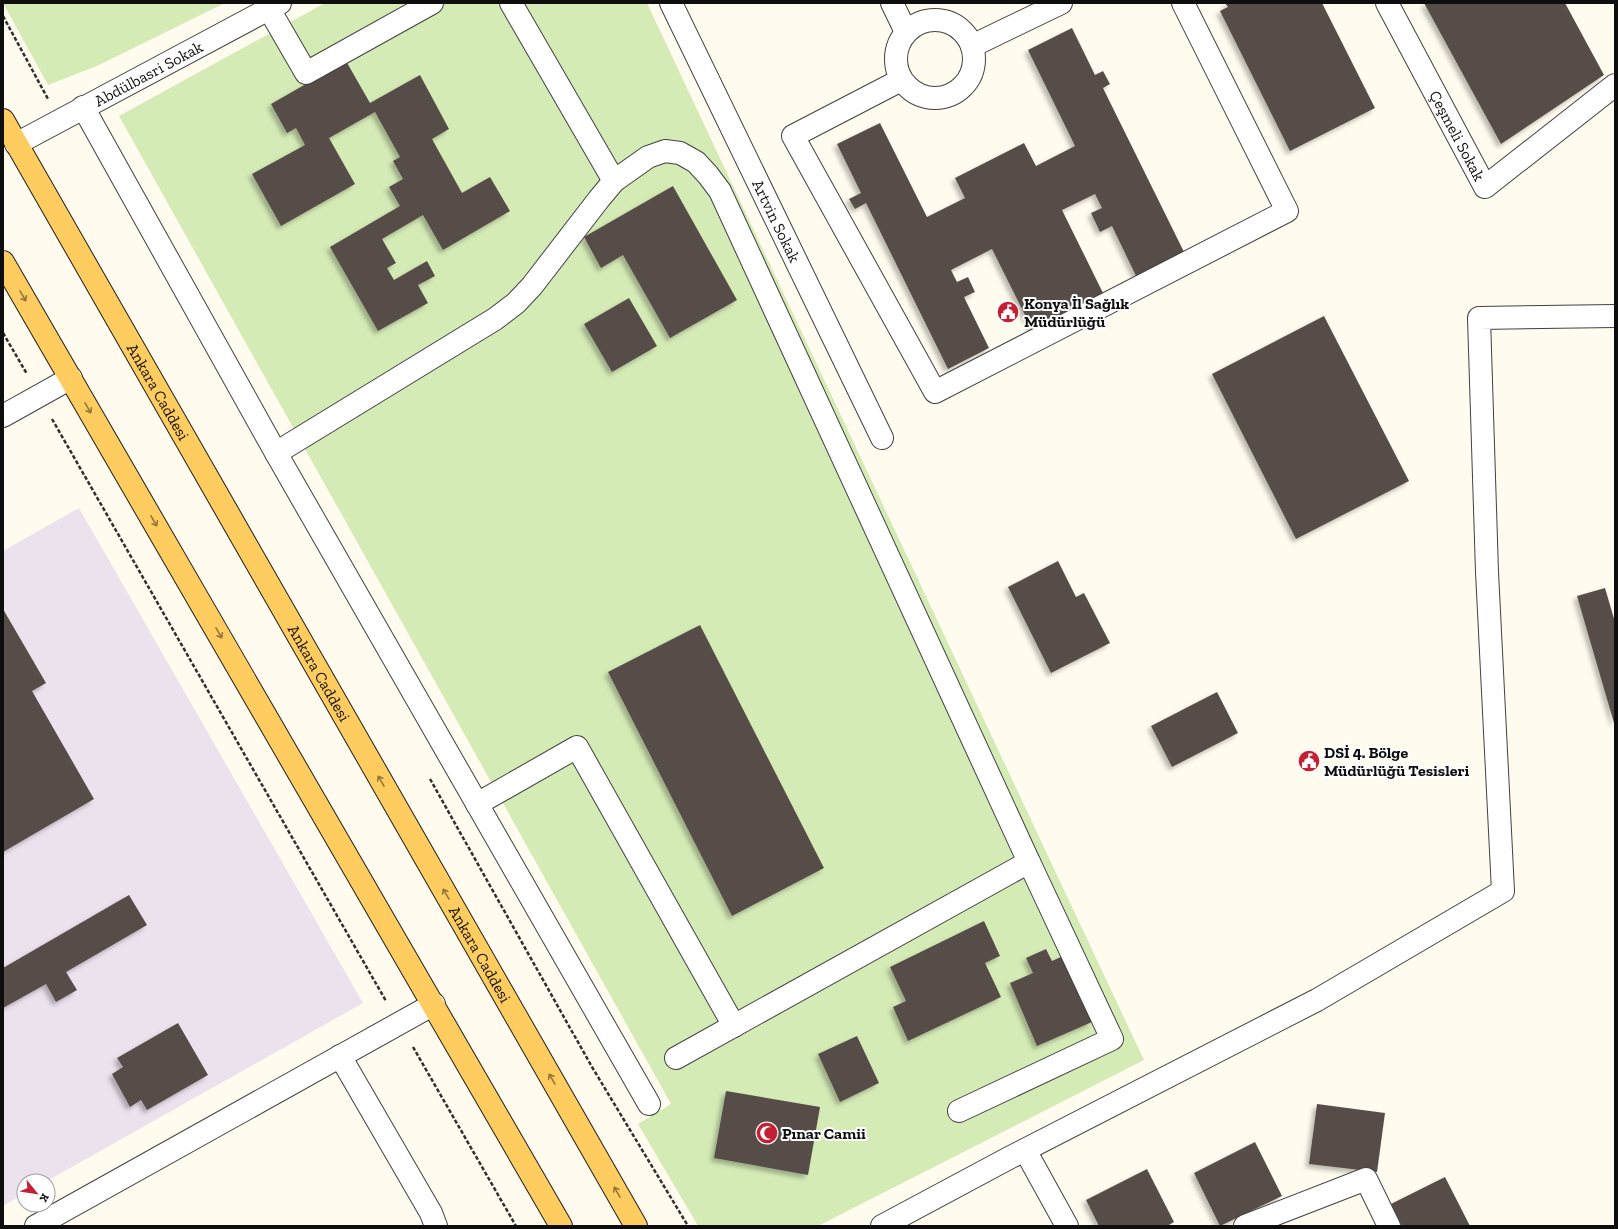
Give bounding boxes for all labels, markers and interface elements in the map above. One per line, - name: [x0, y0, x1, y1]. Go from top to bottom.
- street label: Abdülbasri Sokak: [91, 37, 207, 110]
- street label: Çeşmeli Sokak: [1425, 87, 1489, 185]
- street label: Artvin Sokak: [748, 176, 805, 266]
- one-way arrow: [19, 290, 27, 302]
- place label: Konya İl Sağlık Müdürlüğü: [1024, 294, 1129, 331]
- public building icon: Konya İl Sağlık Müdürlüğü: [995, 299, 1021, 325]
- street label: Ankara Caddesi: [123, 340, 193, 444]
- one-way arrow: [85, 402, 93, 414]
- one-way arrow: [150, 514, 158, 526]
- street label: Ankara Caddesi: [284, 621, 354, 725]
- one-way arrow: [215, 627, 223, 639]
- place label: DSİ 4. Bölge Müdürlüğü Tesisleri: [1324, 743, 1470, 780]
- public building icon: DSİ 4. Bölge Müdürlüğü Tesisleri: [1296, 748, 1322, 774]
- one-way arrow: [377, 775, 385, 787]
- one-way arrow: [441, 888, 449, 900]
- street label: Ankara Caddesi: [445, 903, 515, 1007]
- one-way arrow: [547, 1073, 555, 1085]
- mosque icon: Pınar Camii: [754, 1120, 780, 1146]
- place label: Pınar Camii: [782, 1124, 866, 1143]
- north arrow: [16, 1173, 56, 1213]
- one-way arrow: [612, 1186, 620, 1198]
- text: K: [36, 1191, 52, 1205]

